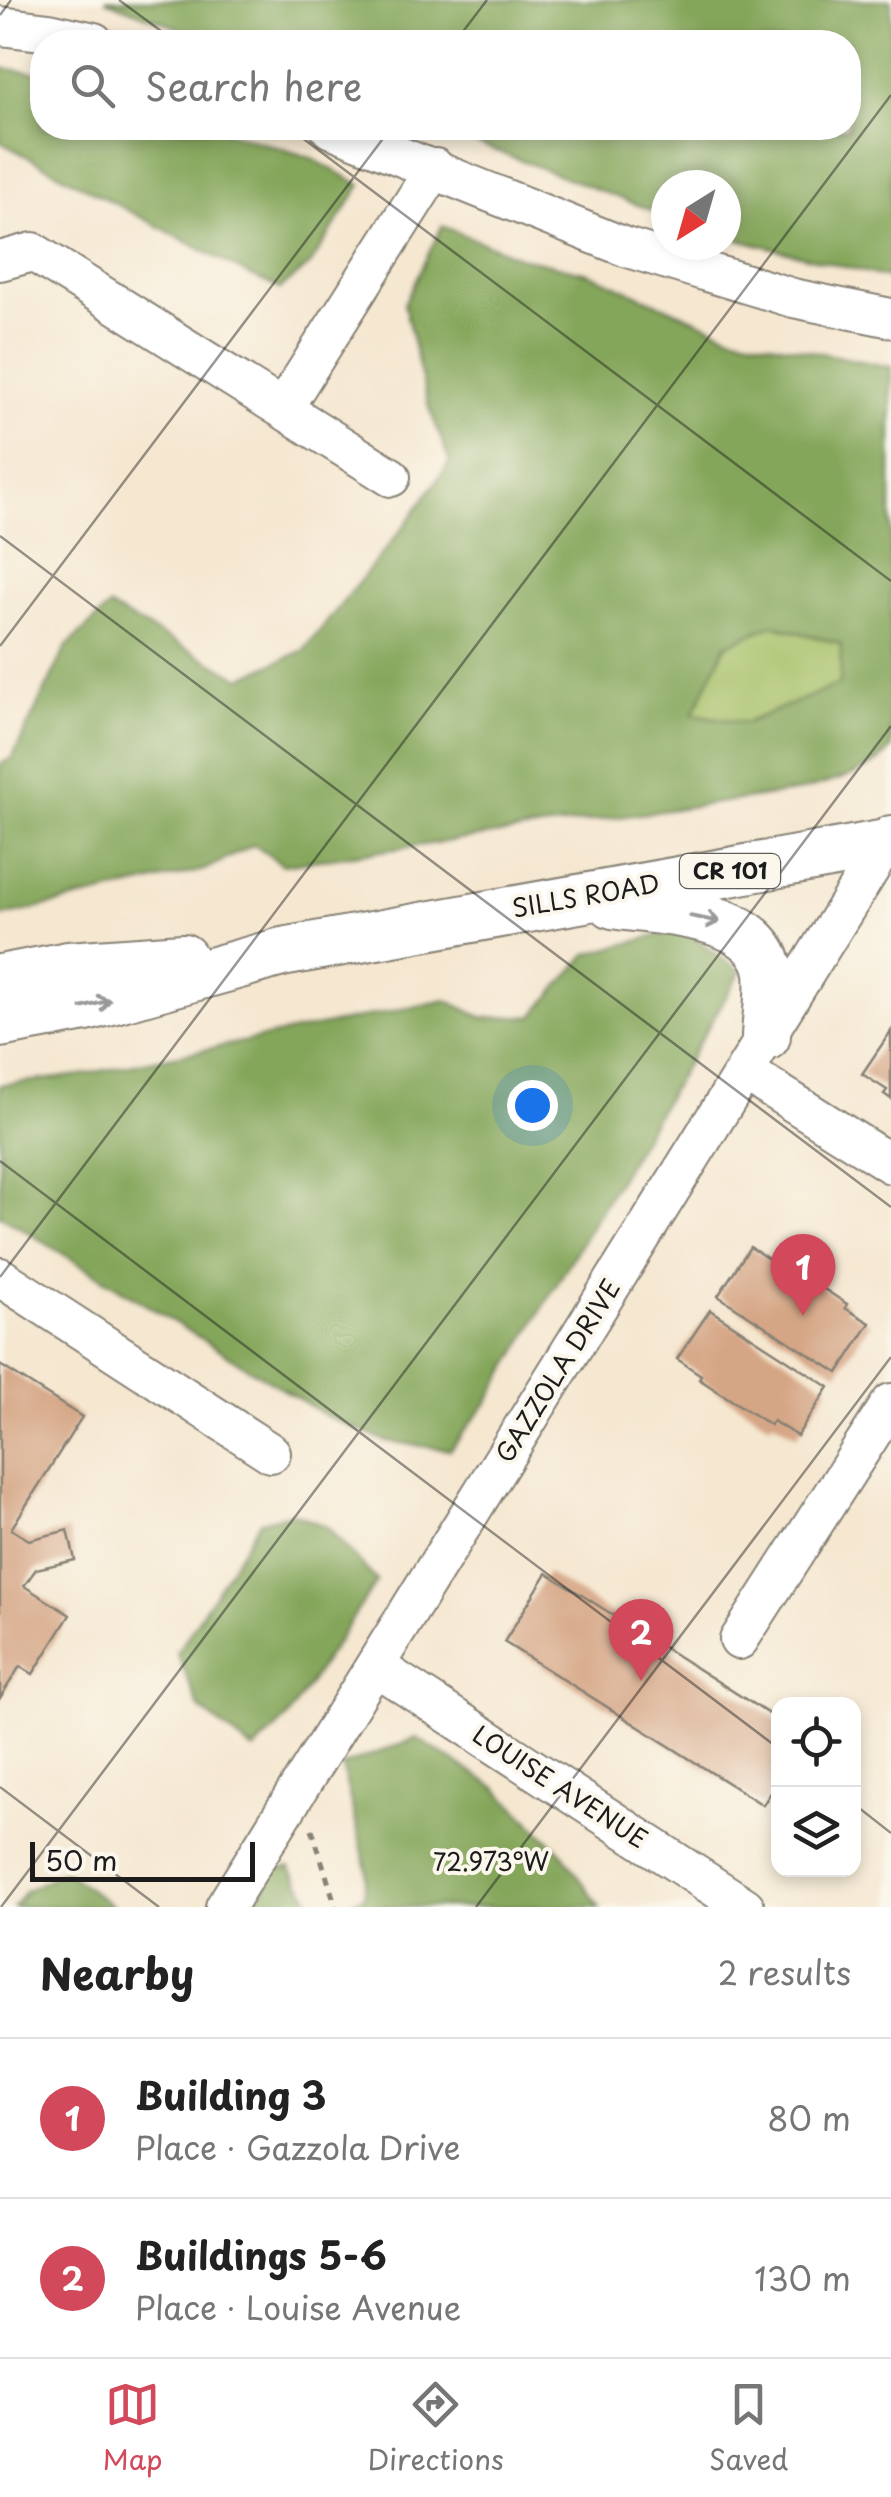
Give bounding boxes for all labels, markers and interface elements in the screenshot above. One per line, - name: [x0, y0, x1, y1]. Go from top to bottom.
- search box: [30, 30, 861, 140]
- text: Search here: [145, 57, 362, 114]
- icon: search: [65, 58, 120, 113]
- north arrow: [651, 170, 741, 260]
- road number: CR 101: [680, 854, 780, 888]
- street label: SILLS ROAD: [509, 863, 662, 927]
- one-way arrow: [688, 911, 720, 930]
- one-way arrow: [79, 993, 111, 1012]
- your location: [507, 1080, 558, 1131]
- pin: 1: [770, 1234, 836, 1316]
- street label: GAZZOLA DRIVE: [485, 1271, 629, 1470]
- pin: 2: [608, 1598, 674, 1681]
- map controls: [771, 1697, 861, 1877]
- button: locate: [771, 1697, 861, 1787]
- street label: LOUISE AVENUE: [466, 1715, 656, 1857]
- button: layers: [771, 1787, 861, 1877]
- scale bar: [30, 1837, 255, 1882]
- text: 50 m: [45, 1838, 118, 1881]
- text: 72.973°W: [433, 1842, 549, 1880]
- text: Nearby: [40, 1941, 194, 2004]
- text: 2 results: [718, 1948, 851, 1996]
- text: Building 3: [135, 2066, 326, 2123]
- text: 1: [65, 2094, 80, 2142]
- text: 80 m: [767, 2094, 851, 2142]
- text: Place · Gazzola Drive: [135, 2123, 460, 2171]
- text: Buildings 5-6: [135, 2226, 387, 2283]
- text: 2: [61, 2254, 84, 2302]
- text: 130 m: [754, 2254, 851, 2302]
- text: Place · Louise Avenue: [135, 2283, 461, 2331]
- tab: Map: [103, 2377, 162, 2480]
- tab: Directions: [368, 2377, 504, 2480]
- tab: Saved: [709, 2377, 788, 2480]

